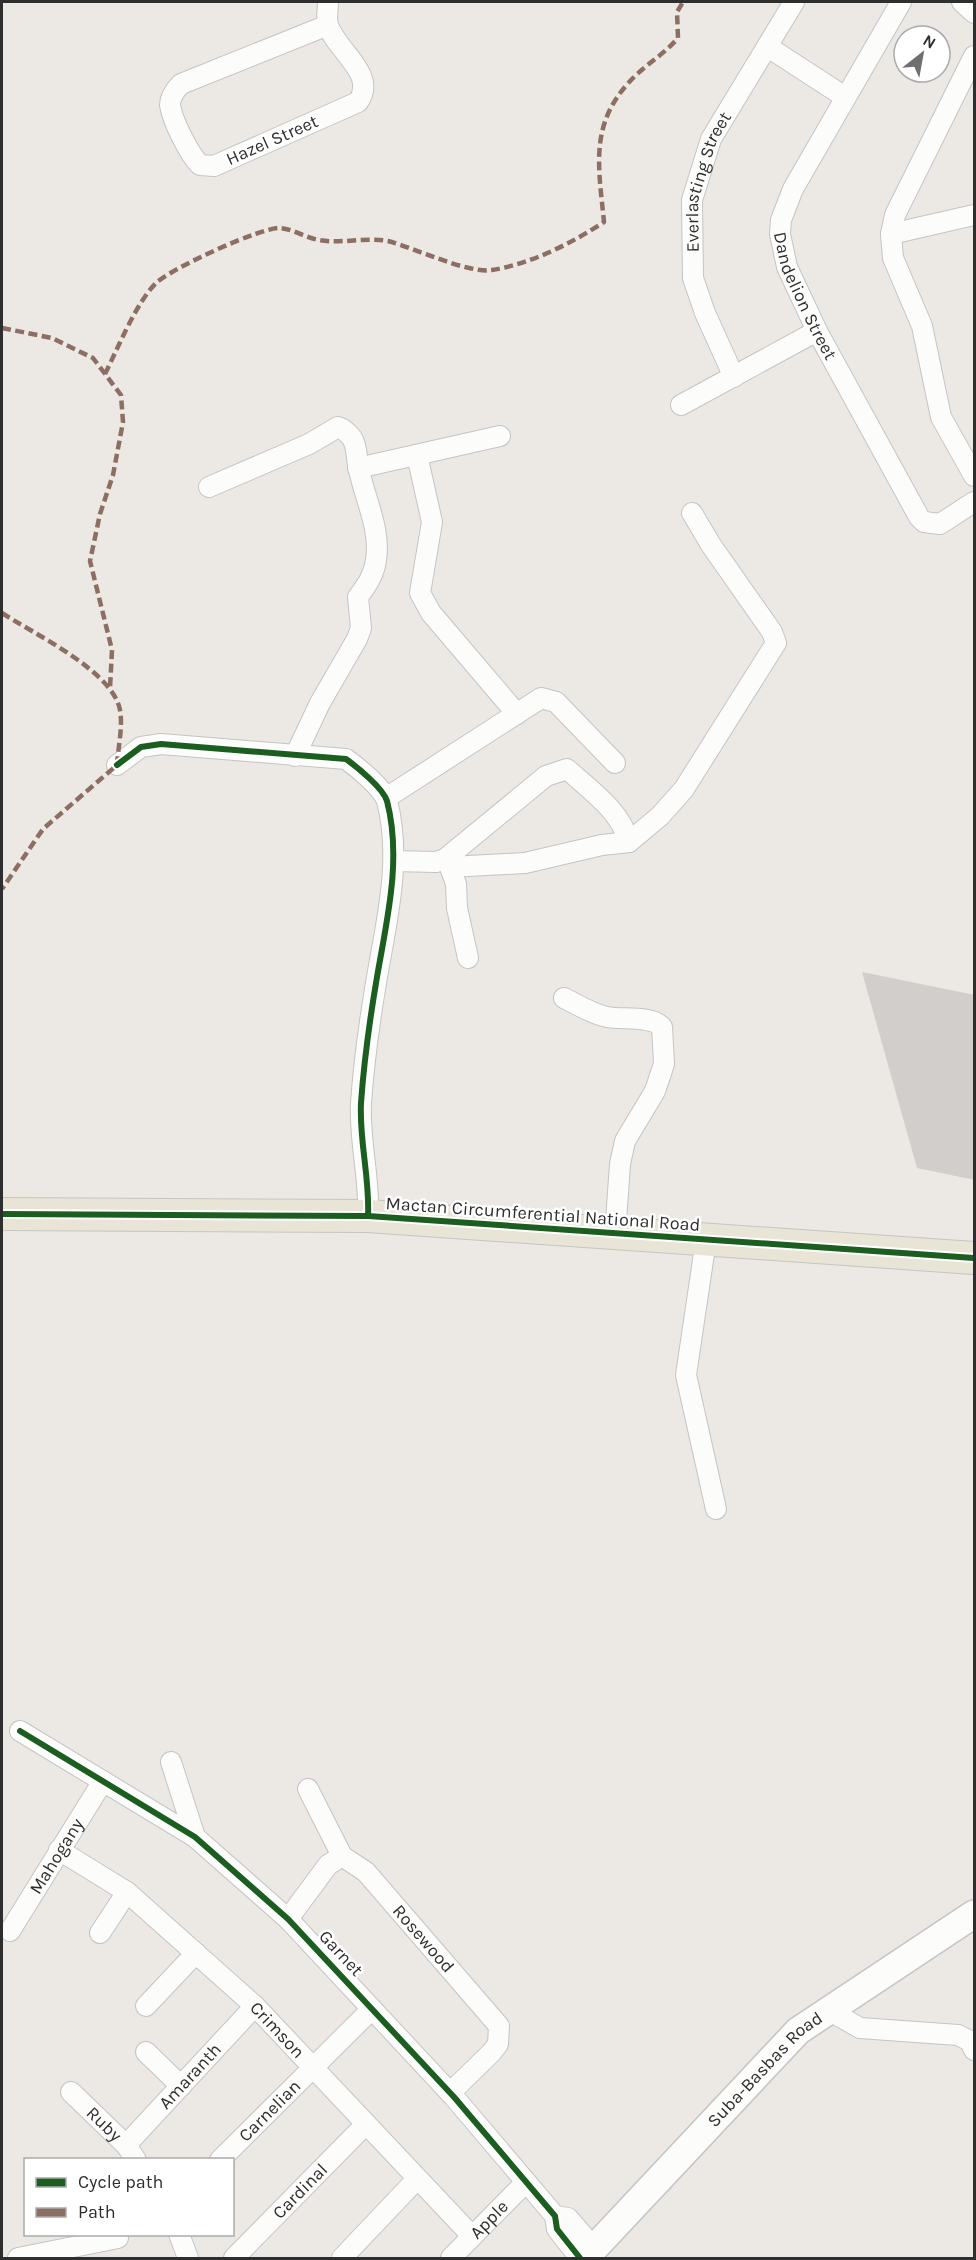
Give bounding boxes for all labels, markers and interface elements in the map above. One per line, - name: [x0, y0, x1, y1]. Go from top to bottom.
- north arrow: [892, 24, 952, 84]
- text: N: [920, 30, 939, 53]
- street label: Everlasting Street: [681, 107, 736, 253]
- street label: Hazel Street: [223, 110, 322, 170]
- street label: Dandelion Street: [769, 230, 842, 364]
- street label: Mactan Circumferential National Road: [385, 1192, 701, 1236]
- street label: Mahogany: [25, 1814, 89, 1898]
- street label: Rosewood: [388, 1900, 459, 1977]
- street label: Garnet: [314, 1925, 368, 1981]
- street label: Crimson: [245, 1997, 309, 2063]
- street label: Suba-Basbas Road: [703, 2007, 827, 2132]
- street label: Amaranth: [154, 2039, 226, 2114]
- street label: Carnelian: [234, 2075, 305, 2146]
- street label: Ruby: [82, 2102, 127, 2146]
- legend: [24, 2158, 234, 2236]
- street label: Cardinal: [268, 2159, 332, 2223]
- text: Cycle path: [78, 2171, 163, 2193]
- street label: Apple: [465, 2196, 513, 2244]
- text: Path: [78, 2201, 116, 2223]

